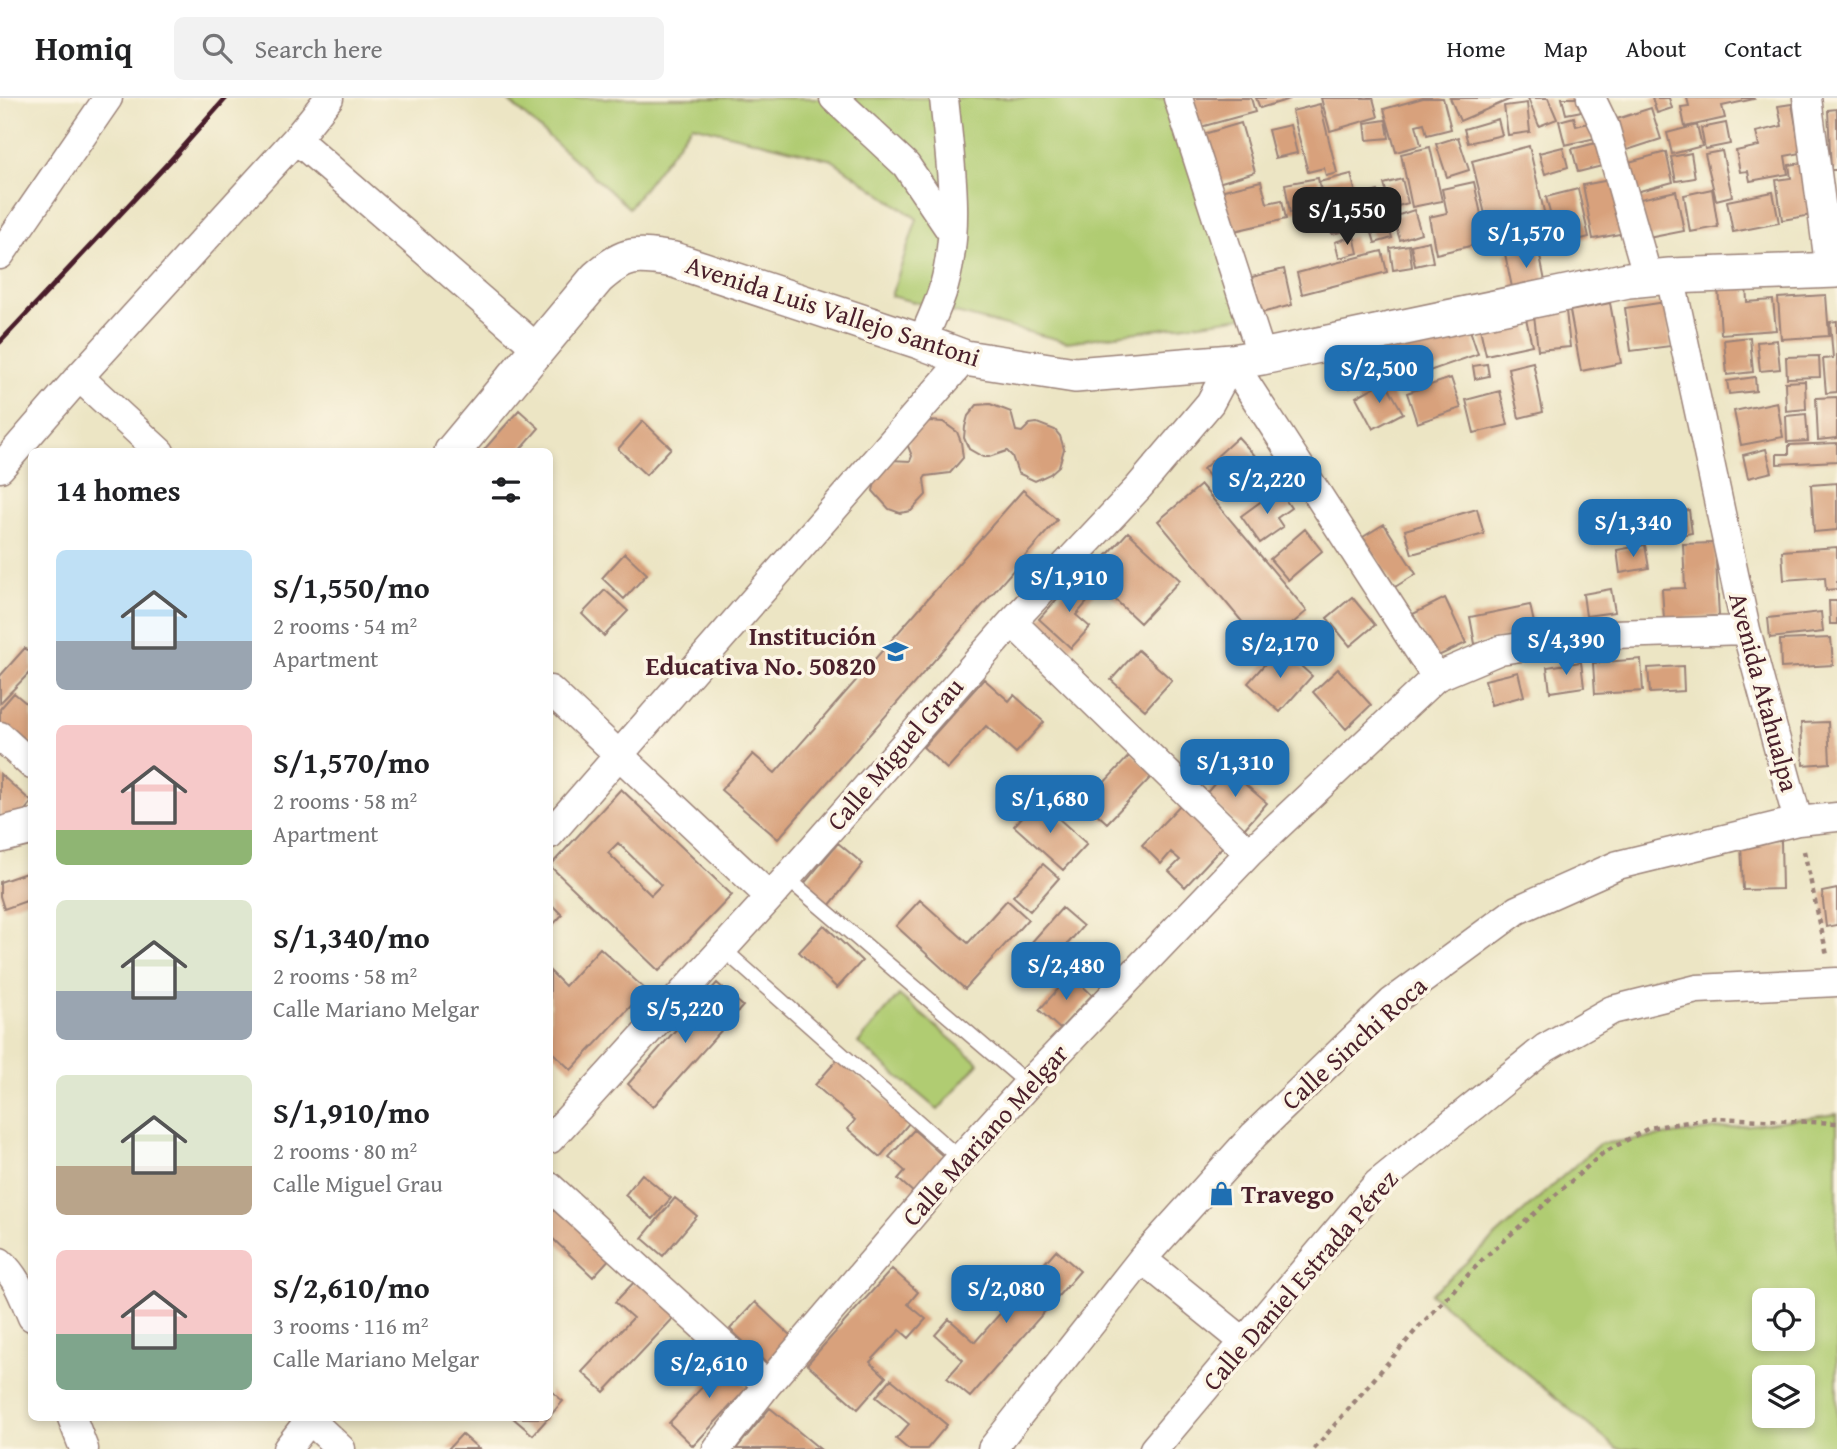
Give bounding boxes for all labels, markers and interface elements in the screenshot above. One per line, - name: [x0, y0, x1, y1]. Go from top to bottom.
- search box: [174, 17, 664, 80]
- text: Homiq: [35, 24, 132, 72]
- icon: search: [198, 29, 236, 67]
- text: Search here: [254, 29, 383, 68]
- text: Home: [1447, 31, 1506, 66]
- text: Map: [1544, 31, 1588, 66]
- text: About: [1626, 31, 1686, 66]
- text: Contact: [1724, 31, 1802, 66]
- pin: S/1,550: [1282, 188, 1412, 247]
- text: S/1,550: [1308, 193, 1386, 226]
- pin: S/1,570: [1461, 211, 1591, 270]
- text: S/1,570: [1487, 216, 1565, 249]
- street label: Avenida Luis Vallejo Santoni: [681, 244, 985, 377]
- pin: S/2,500: [1314, 345, 1444, 405]
- text: S/2,500: [1340, 351, 1418, 384]
- pin: S/2,220: [1202, 456, 1332, 516]
- text: S/2,220: [1228, 462, 1306, 495]
- text: 14 homes: [56, 468, 181, 512]
- icon: filters: [487, 471, 525, 509]
- pin: S/1,340: [1568, 500, 1698, 559]
- text: S/1,340: [1594, 505, 1672, 538]
- pin: S/1,910: [1004, 554, 1134, 614]
- text: S/1,910: [1030, 560, 1108, 593]
- text: S/1,550/mo: [273, 565, 430, 609]
- icon: home: [112, 578, 196, 662]
- street label: Avenida Atahualpa: [1719, 588, 1810, 796]
- text: 2 rooms · 54 m²: [273, 609, 417, 642]
- place label: Institución Educativa No. 50820: [646, 616, 877, 685]
- pin: S/4,390: [1501, 618, 1631, 677]
- pin: S/2,170: [1215, 620, 1345, 680]
- text: S/4,390: [1527, 623, 1605, 656]
- text: S/2,170: [1241, 626, 1319, 659]
- school or university icon: Institución Educativa No. 50820: [882, 637, 910, 665]
- text: Apartment: [273, 642, 378, 675]
- street label: Calle Miguel Grau: [817, 668, 972, 839]
- text: S/1,570/mo: [273, 740, 430, 784]
- pin: S/1,310: [1170, 740, 1300, 799]
- text: S/1,310: [1196, 745, 1274, 778]
- icon: home: [112, 753, 196, 837]
- pin: S/1,680: [985, 776, 1115, 835]
- text: S/1,680: [1011, 781, 1089, 814]
- text: 2 rooms · 58 m²: [273, 784, 417, 817]
- text: Apartment: [273, 817, 378, 850]
- text: S/1,340/mo: [273, 915, 430, 959]
- icon: home: [112, 928, 196, 1012]
- pin: S/2,480: [1001, 942, 1131, 1002]
- text: S/2,480: [1027, 948, 1105, 981]
- text: 2 rooms · 58 m²: [273, 959, 417, 992]
- street label: Calle Sinchi Roca: [1272, 966, 1436, 1119]
- pin: S/5,220: [620, 986, 750, 1045]
- text: S/5,220: [646, 991, 724, 1024]
- text: Calle Mariano Melgar: [273, 992, 479, 1025]
- street label: Calle Mariano Melgar: [892, 1035, 1077, 1234]
- text: S/1,910/mo: [273, 1090, 430, 1134]
- icon: home: [112, 1103, 196, 1187]
- text: 2 rooms · 80 m²: [273, 1134, 417, 1167]
- street label: Calle Daniel Estrada Pérez: [1193, 1161, 1407, 1399]
- text: Calle Miguel Grau: [273, 1167, 443, 1200]
- place label: Travego: [1241, 1174, 1334, 1213]
- shop icon: Travego: [1207, 1180, 1235, 1208]
- text: S/2,610/mo: [273, 1265, 430, 1309]
- pin: S/2,080: [941, 1266, 1071, 1325]
- text: S/2,080: [967, 1271, 1045, 1304]
- icon: home: [112, 1278, 196, 1362]
- map controls: [1752, 1288, 1815, 1428]
- button: locate: [1752, 1288, 1815, 1351]
- text: 3 rooms · 116 m²: [273, 1309, 428, 1342]
- pin: S/2,610: [644, 1340, 774, 1400]
- text: Calle Mariano Melgar: [273, 1342, 479, 1375]
- text: S/2,610: [670, 1346, 748, 1379]
- button: layers: [1752, 1365, 1815, 1428]

